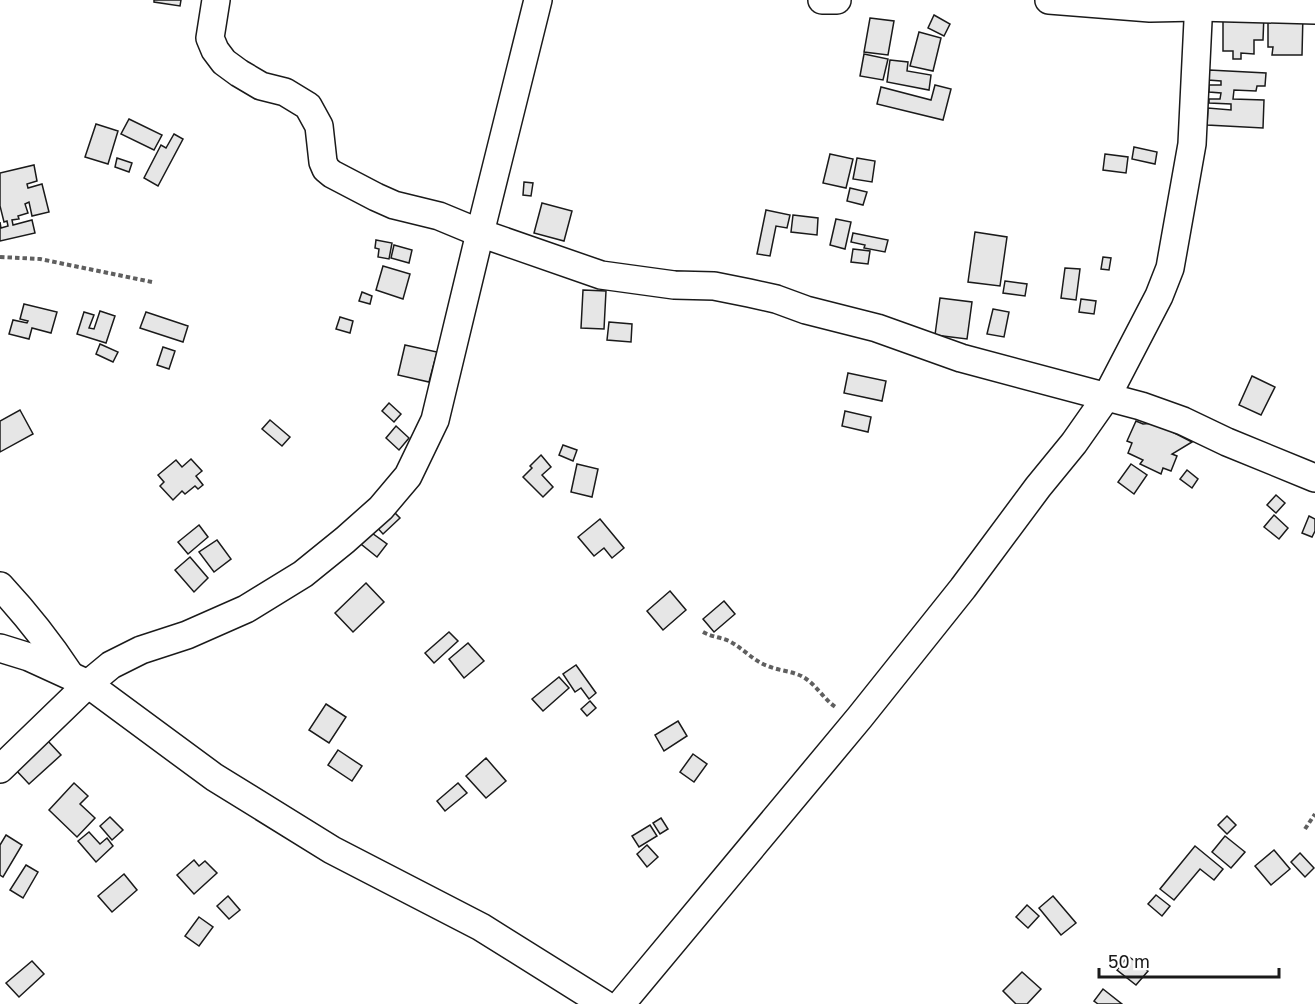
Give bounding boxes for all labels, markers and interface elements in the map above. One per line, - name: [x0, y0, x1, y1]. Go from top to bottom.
- scale bar: [1099, 941, 1279, 979]
- text: 50 m: [1108, 950, 1150, 972]

